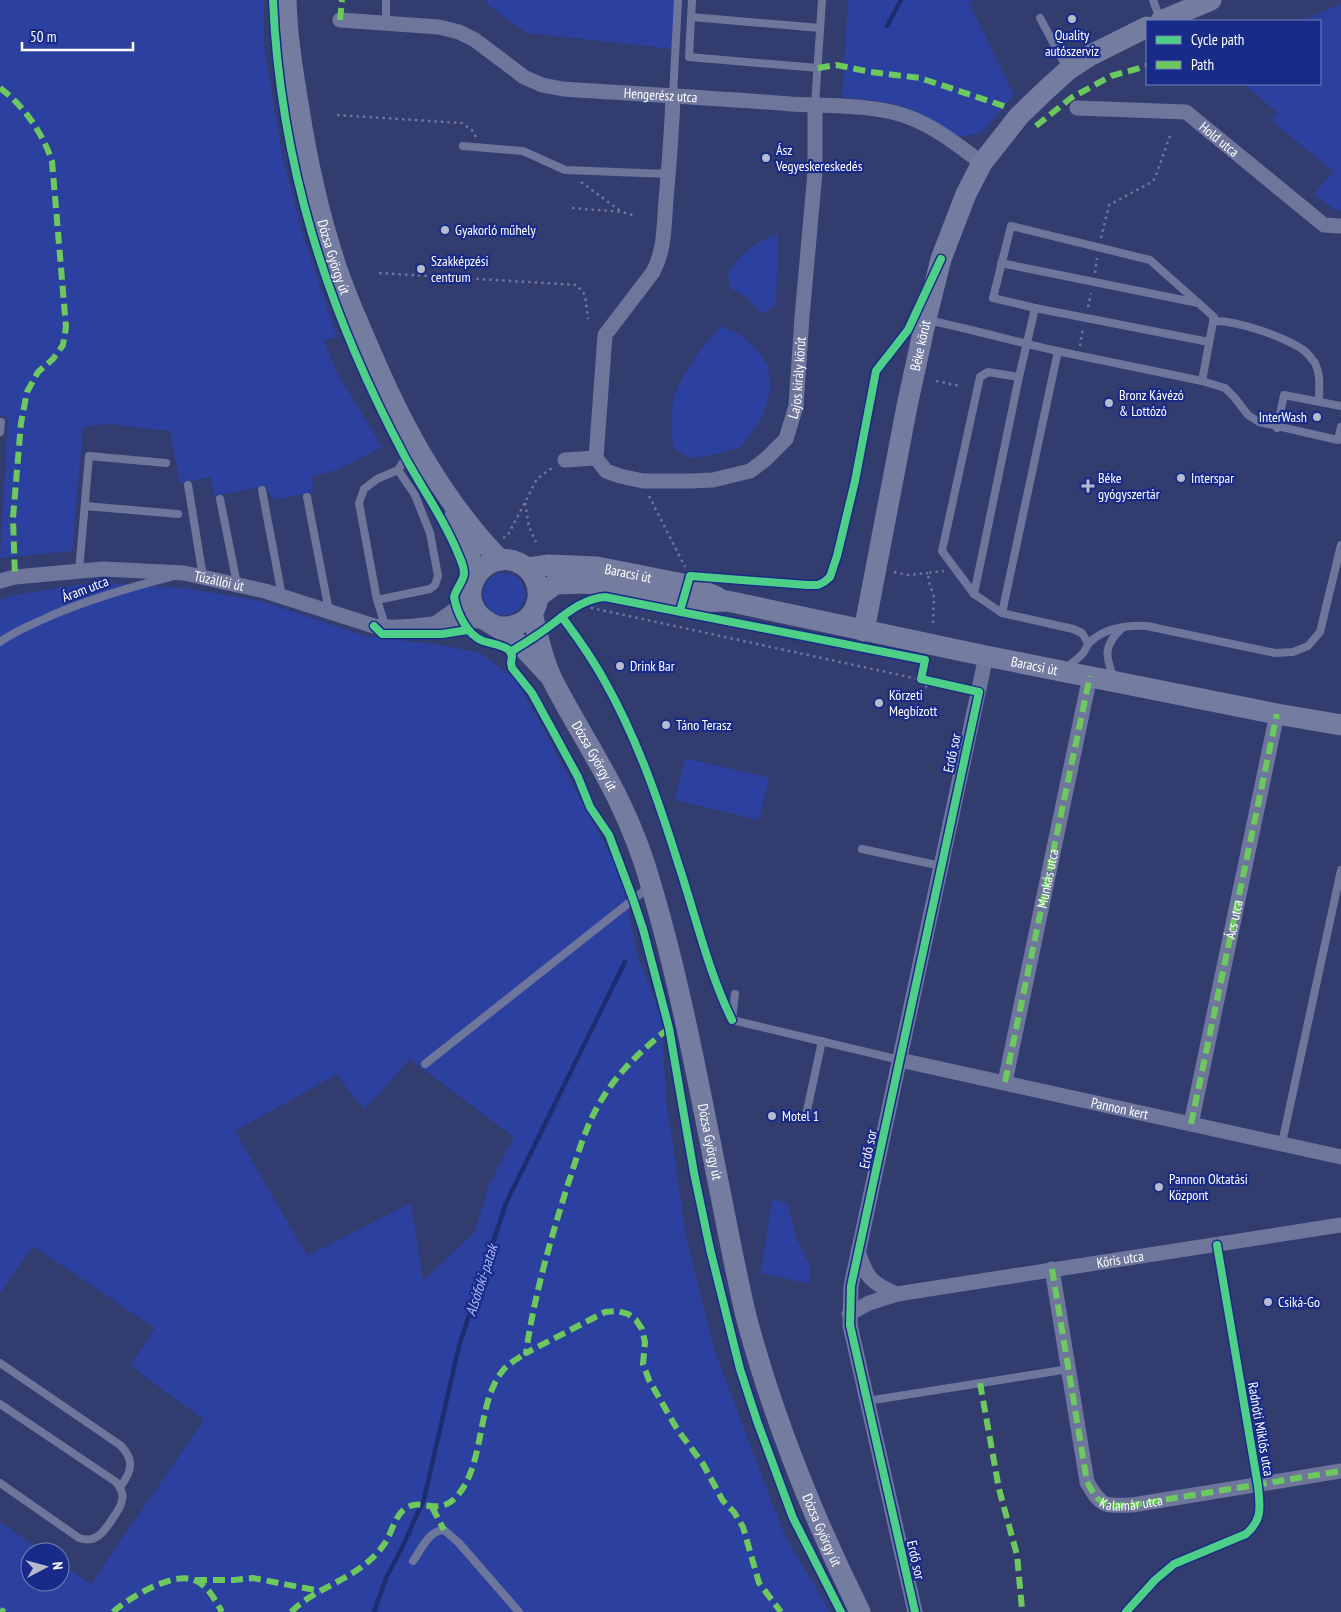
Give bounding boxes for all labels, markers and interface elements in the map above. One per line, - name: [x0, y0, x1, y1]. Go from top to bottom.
- marker: Quality autószerviz: [1066, 13, 1078, 25]
- scale bar: [22, 20, 134, 52]
- legend: [1146, 20, 1321, 85]
- place label: Quality autószerviz: [1045, 26, 1099, 60]
- text: 50 m: [30, 27, 56, 46]
- text: Cycle path: [1191, 30, 1244, 49]
- text: Path: [1191, 55, 1214, 74]
- street label: Hengerész utca: [623, 84, 698, 106]
- street label: Hold utca: [1196, 118, 1243, 161]
- place label: Ász Vegyeskereskedés: [775, 141, 863, 175]
- marker: Ász Vegyeskereskedés: [760, 152, 772, 164]
- street label: Dózsa György út: [313, 218, 354, 297]
- place label: Gyakorló műhely: [455, 221, 537, 239]
- marker: Gyakorló műhely: [439, 224, 451, 236]
- place label: Szakképzési centrum: [431, 252, 488, 286]
- marker: Szakképzési centrum: [415, 263, 427, 275]
- street label: Béke körút: [906, 318, 935, 373]
- street label: Lajos király körút: [784, 336, 810, 421]
- place label: Bronz Kávézó & Lottózó: [1119, 386, 1184, 420]
- marker: Bronz Kávézó & Lottózó: [1103, 397, 1115, 409]
- place label: InterWash: [1259, 408, 1307, 426]
- marker: InterWash: [1311, 411, 1323, 423]
- place label: Béke gyógyszertár: [1098, 469, 1160, 503]
- place label: Interspar: [1191, 469, 1234, 487]
- marker: Interspar: [1175, 472, 1187, 484]
- marker: Béke gyógyszertár: [1082, 480, 1094, 492]
- street label: Baracsi út: [603, 560, 653, 587]
- street label: Tűzállói út: [192, 567, 246, 595]
- street label: Áram utca: [59, 572, 111, 606]
- street label: Baracsi út: [1009, 652, 1060, 679]
- place label: Drink Bar: [630, 657, 675, 675]
- marker: Drink Bar: [614, 660, 626, 672]
- place label: Körzeti Megbízott: [889, 686, 938, 720]
- marker: Körzeti Megbízott: [873, 697, 885, 709]
- place label: Táno Terasz: [676, 716, 732, 734]
- street label: Dózsa György út: [568, 718, 622, 794]
- marker: Táno Terasz: [660, 719, 672, 731]
- street label: Erdő sor: [939, 732, 965, 774]
- street label: Munkás utca: [1033, 847, 1063, 910]
- street label: Ács utca: [1221, 898, 1247, 941]
- street label: Pannon kert: [1089, 1093, 1150, 1123]
- street label: Dózsa György út: [694, 1102, 727, 1182]
- place label: Motel 1: [782, 1107, 819, 1125]
- marker: Motel 1: [766, 1110, 778, 1122]
- street label: Erdő sor: [855, 1128, 881, 1170]
- place label: Pannon Oktatási Központ: [1169, 1170, 1248, 1204]
- marker: Pannon Oktatási Központ: [1153, 1181, 1165, 1193]
- water label: Alsófoki-patak: [461, 1240, 502, 1318]
- street label: Kőris utca: [1095, 1247, 1145, 1272]
- place label: Csiká-Go: [1278, 1293, 1320, 1311]
- marker: Csiká-Go: [1262, 1296, 1274, 1308]
- street label: Radnóti Miklós utca: [1244, 1381, 1278, 1477]
- street label: Dózsa György út: [798, 1491, 846, 1569]
- street label: Kalamár utca: [1096, 1491, 1164, 1514]
- street label: Erdő sor: [903, 1539, 929, 1581]
- north arrow: [20, 1542, 70, 1592]
- text: N: [49, 1561, 67, 1570]

